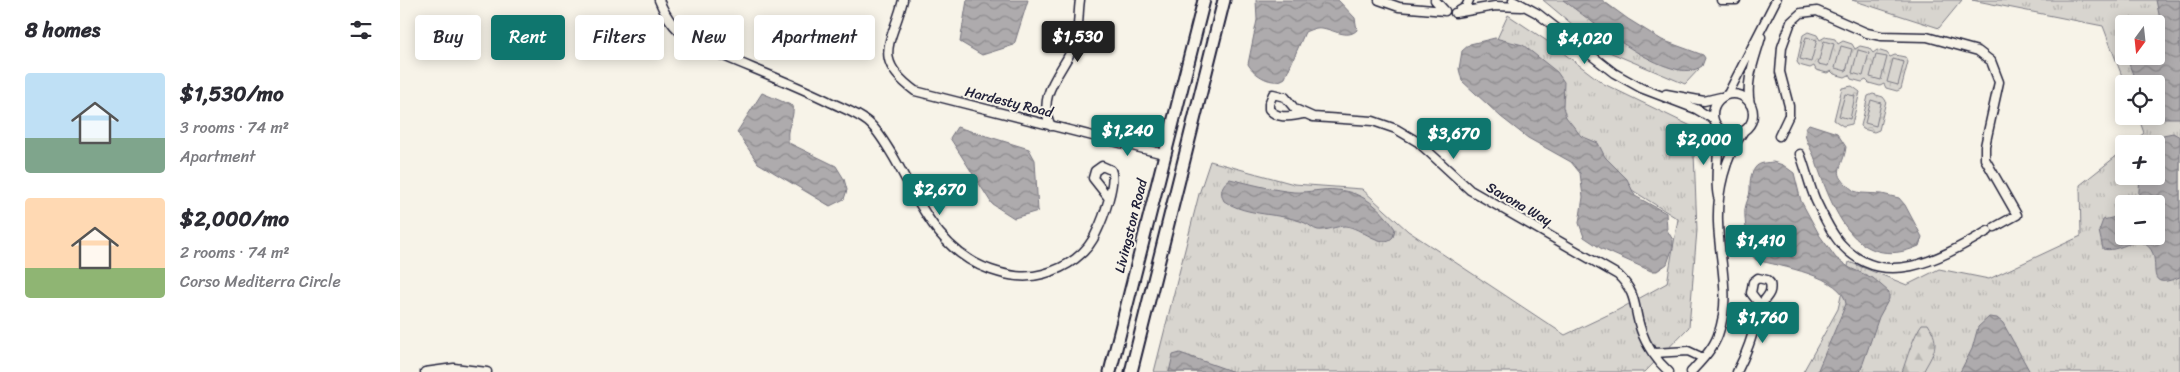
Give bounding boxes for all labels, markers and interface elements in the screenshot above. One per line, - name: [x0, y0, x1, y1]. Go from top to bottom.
- text: 8 homes: [25, 11, 100, 49]
- chip: Buy: [415, 15, 481, 60]
- chip: Rent: [491, 15, 565, 60]
- chip: Filters: [575, 15, 664, 60]
- chip: New: [674, 15, 744, 60]
- chip: Apartment: [754, 15, 875, 60]
- north arrow: [2115, 15, 2165, 65]
- map controls: [2115, 15, 2165, 245]
- icon: filters: [347, 16, 375, 44]
- pin: $1,530: [1037, 20, 1119, 63]
- text: $1,530: [1053, 22, 1103, 51]
- pin: $4,020: [1544, 22, 1626, 65]
- text: $4,020: [1558, 24, 1612, 53]
- text: $1,530/mo: [180, 75, 284, 113]
- button: locate: [2115, 75, 2165, 125]
- street label: Hardesty Road: [962, 79, 1057, 125]
- icon: home: [65, 93, 125, 153]
- text: 3 rooms · 74 m²: [180, 113, 289, 142]
- pin: $1,240: [1087, 114, 1169, 157]
- text: $1,240: [1102, 116, 1154, 145]
- pin: $3,670: [1413, 118, 1495, 160]
- text: $3,670: [1428, 119, 1480, 148]
- pin: $2,000: [1663, 124, 1745, 166]
- text: $2,000: [1677, 125, 1731, 154]
- button: +: [2115, 135, 2165, 185]
- text: Apartment: [180, 142, 256, 171]
- pin: $2,670: [899, 174, 981, 216]
- text: $2,670: [914, 175, 966, 204]
- street label: Livingston Road: [1107, 175, 1155, 276]
- street label: Savona Way: [1481, 175, 1557, 233]
- button: −: [2115, 195, 2165, 245]
- text: $2,000/mo: [180, 200, 289, 238]
- icon: home: [65, 218, 125, 278]
- pin: $1,410: [1720, 224, 1802, 267]
- text: $1,410: [1737, 226, 1785, 255]
- text: 2 rooms · 74 m²: [180, 238, 290, 267]
- text: Corso Mediterra Circle: [180, 267, 341, 296]
- pin: $1,760: [1722, 302, 1804, 344]
- text: $1,760: [1738, 303, 1788, 332]

